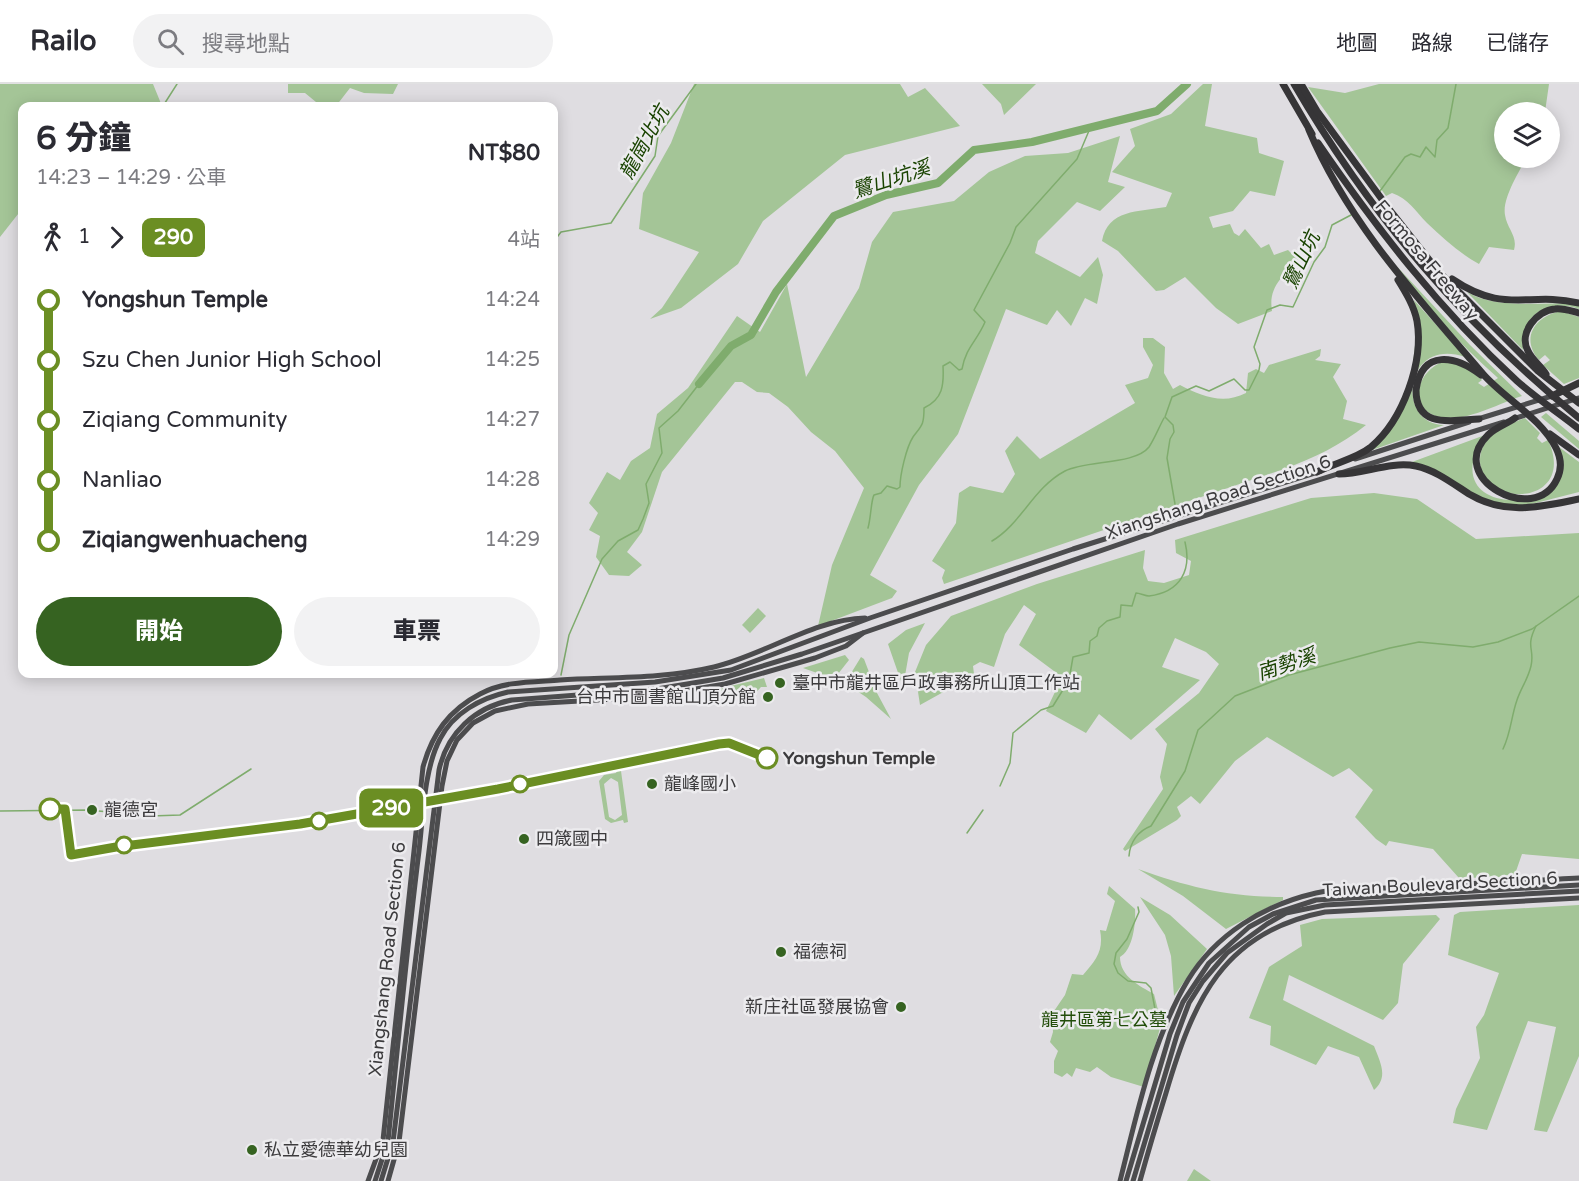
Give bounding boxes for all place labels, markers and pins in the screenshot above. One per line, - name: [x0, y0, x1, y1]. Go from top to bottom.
- place label: 臺中市龍井區戶政事務所山頂工作站: [792, 672, 1080, 694]
- marker: 臺中市龍井區戶政事務所山頂工作站: [773, 676, 787, 690]
- place label: 台中市圖書館山頂分館: [576, 686, 756, 708]
- marker: 台中市圖書館山頂分館: [761, 690, 775, 704]
- marker: Yongshun Temple: [756, 747, 778, 769]
- place label: Yongshun Temple: [783, 747, 935, 769]
- place label: 龍峰國小: [664, 773, 736, 795]
- unlabelled marker: [511, 775, 529, 793]
- marker: 龍峰國小: [645, 777, 659, 791]
- unlabelled marker: [39, 798, 61, 820]
- place label: 龍德宮: [104, 799, 158, 821]
- marker: 龍德宮: [85, 803, 99, 817]
- unlabelled marker: [310, 812, 328, 830]
- place label: 四箴國中: [536, 828, 608, 850]
- marker: 四箴國中: [517, 832, 531, 846]
- unlabelled marker: [115, 836, 133, 854]
- place label: 福德祠: [793, 941, 847, 963]
- marker: 福德祠: [774, 945, 788, 959]
- place label: 新庄社區發展協會: [745, 996, 889, 1018]
- marker: 新庄社區發展協會: [894, 1000, 908, 1014]
- place label: 私立愛德華幼兒園: [264, 1139, 408, 1161]
- marker: 私立愛德華幼兒園: [245, 1143, 259, 1157]

